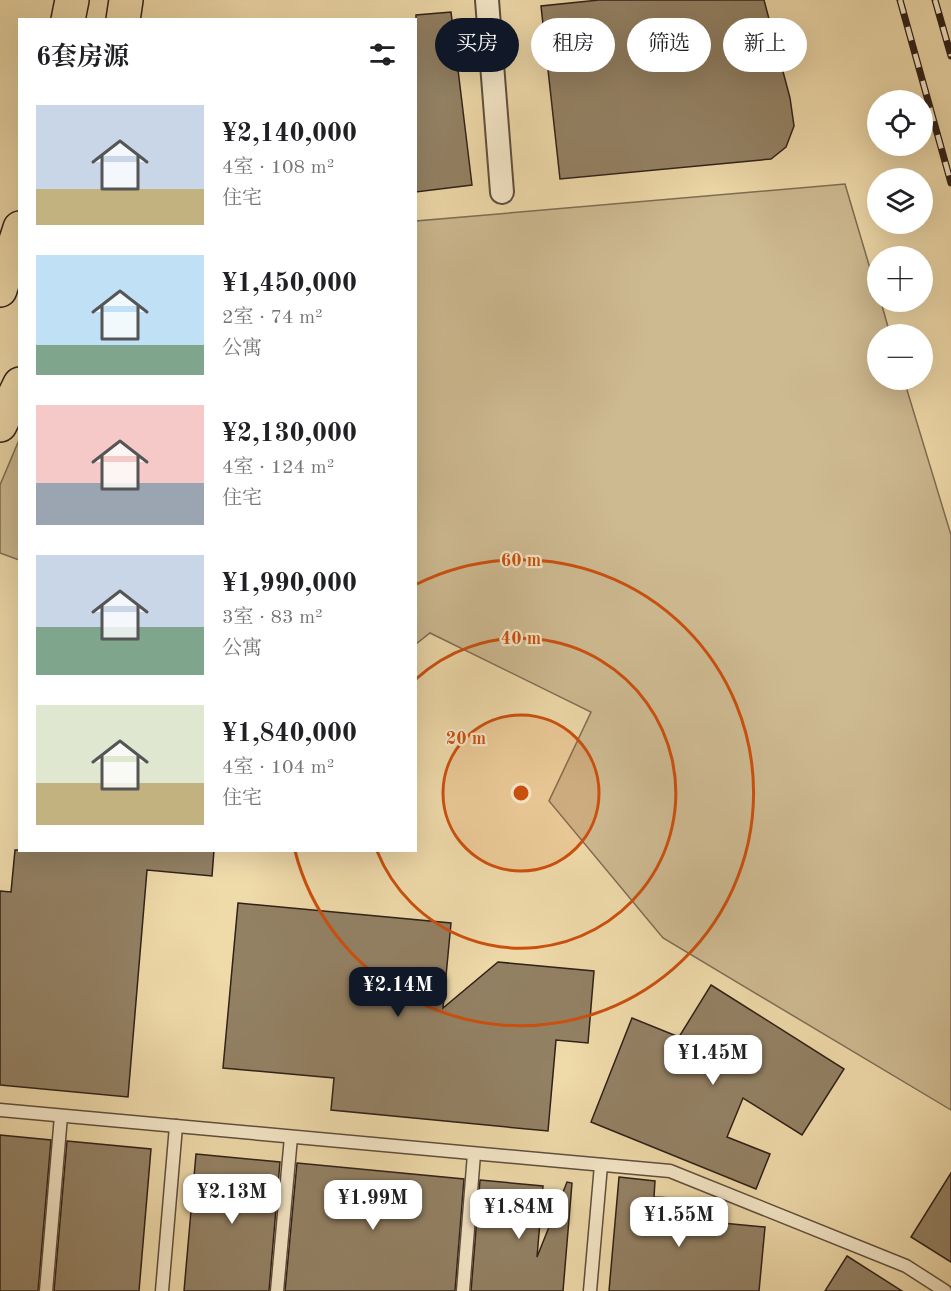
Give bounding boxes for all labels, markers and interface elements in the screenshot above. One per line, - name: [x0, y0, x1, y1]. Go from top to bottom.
- chip: 买房: [435, 18, 519, 72]
- chip: 租房: [531, 18, 615, 72]
- chip: 筛选: [627, 18, 711, 72]
- chip: 新上: [723, 18, 807, 72]
- icon: filters: [366, 38, 399, 71]
- text: 6套房源: [36, 45, 129, 71]
- map controls: [867, 90, 933, 390]
- button: locate: [867, 90, 933, 156]
- text: ¥2,140,000: [222, 121, 357, 147]
- icon: home: [84, 129, 156, 201]
- text: 4室 · 108 m²: [222, 158, 334, 178]
- button: layers: [867, 168, 933, 234]
- text: 住宅: [222, 189, 262, 209]
- button: +: [867, 246, 933, 312]
- text: ¥1,450,000: [222, 271, 357, 297]
- icon: home: [84, 279, 156, 351]
- text: 2室 · 74 m²: [222, 308, 323, 328]
- button: −: [867, 324, 933, 390]
- text: 公寓: [222, 339, 262, 359]
- text: ¥2,130,000: [222, 421, 357, 447]
- icon: home: [84, 429, 156, 501]
- text: 4室 · 124 m²: [222, 458, 334, 478]
- text: 住宅: [222, 489, 262, 509]
- text: 60 m: [501, 552, 541, 570]
- text: ¥1,990,000: [222, 571, 357, 597]
- icon: home: [84, 579, 156, 651]
- text: 3室 · 83 m²: [222, 608, 323, 628]
- text: 40 m: [501, 630, 541, 648]
- text: 公寓: [222, 639, 262, 659]
- text: ¥1,840,000: [222, 721, 357, 747]
- icon: home: [84, 729, 156, 801]
- text: 20 m: [446, 730, 486, 748]
- text: 4室 · 104 m²: [222, 758, 334, 778]
- centre of rings: [511, 783, 531, 803]
- text: 住宅: [222, 789, 262, 809]
- pin: ¥2.14M: [349, 967, 447, 1018]
- text: ¥2.14M: [363, 976, 433, 996]
- pin: ¥1.45M: [664, 1035, 762, 1086]
- text: ¥1.45M: [678, 1044, 748, 1064]
- pin: ¥2.13M: [183, 1174, 281, 1225]
- pin: ¥1.99M: [324, 1180, 422, 1231]
- text: ¥2.13M: [197, 1183, 267, 1203]
- text: ¥1.99M: [338, 1189, 408, 1209]
- pin: ¥1.84M: [470, 1189, 568, 1240]
- pin: ¥1.55M: [630, 1197, 728, 1248]
- text: ¥1.84M: [484, 1198, 554, 1218]
- text: ¥1.55M: [644, 1206, 714, 1226]

